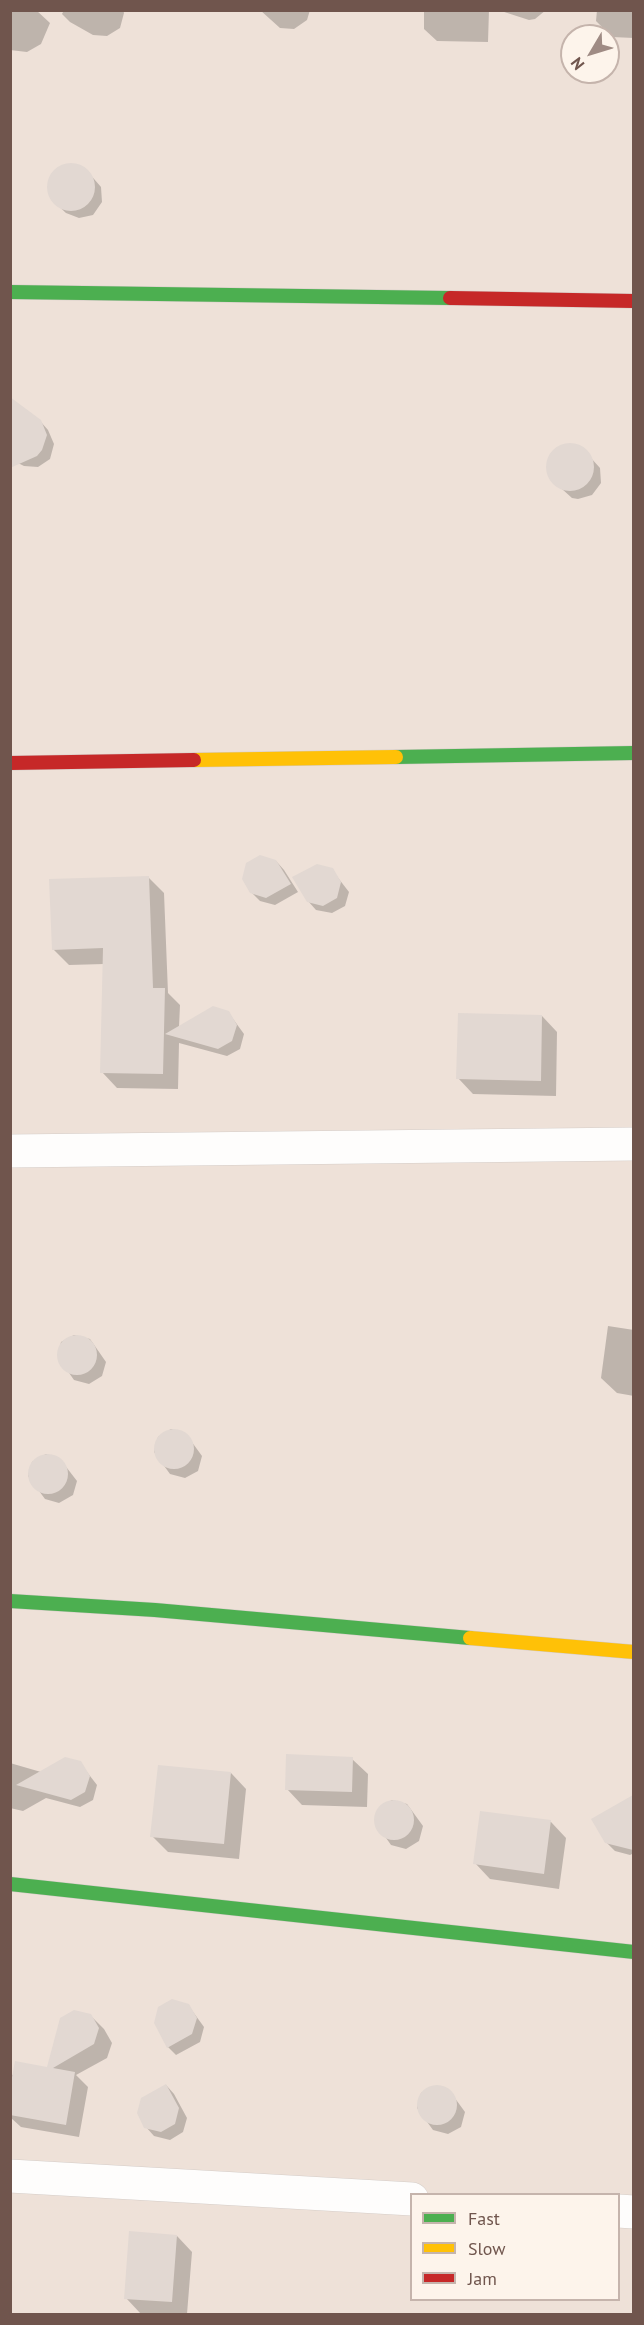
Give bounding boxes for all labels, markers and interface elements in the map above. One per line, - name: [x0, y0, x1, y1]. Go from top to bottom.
- north arrow: [560, 24, 620, 84]
- text: N: [566, 54, 589, 74]
- legend: [410, 2193, 620, 2301]
- text: Fast: [468, 2207, 500, 2230]
- text: Slow: [468, 2237, 506, 2260]
- text: Jam: [468, 2267, 497, 2290]

